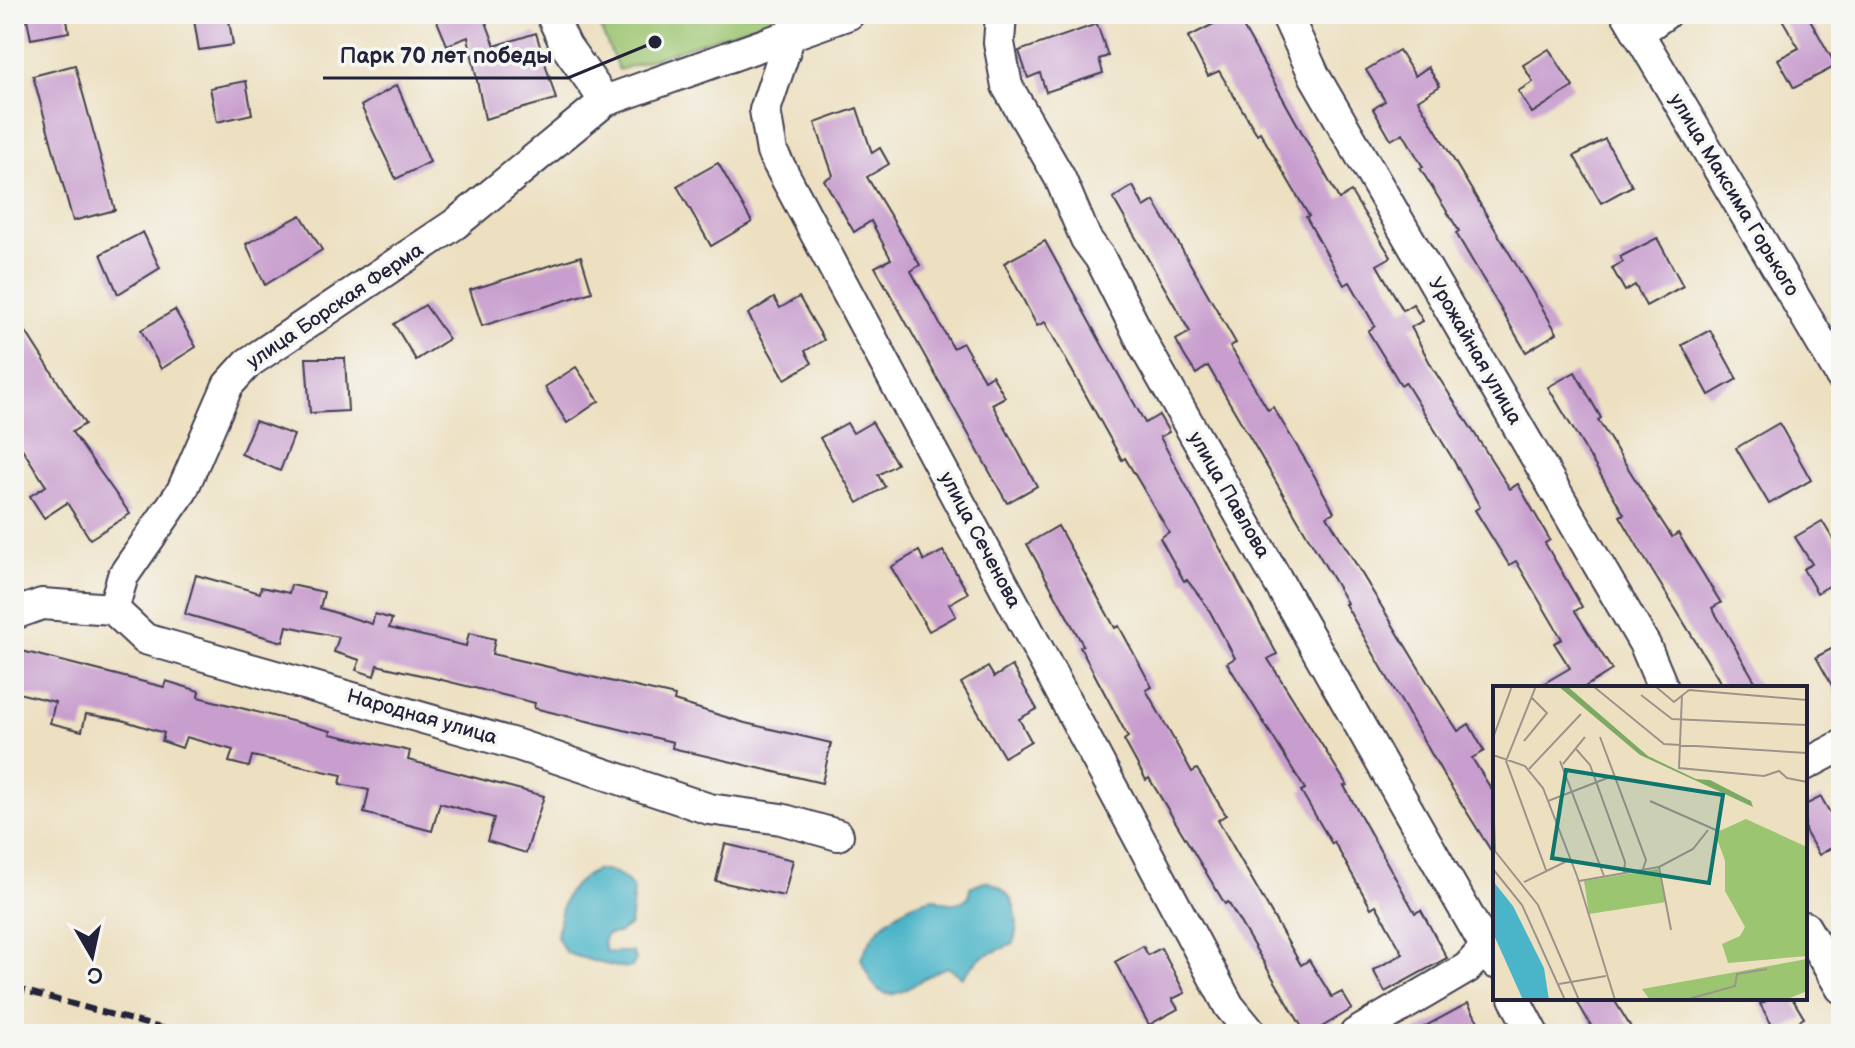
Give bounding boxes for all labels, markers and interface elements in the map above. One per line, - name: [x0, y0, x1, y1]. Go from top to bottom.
- callout: Парк 70 лет победы: [323, 32, 568, 78]
- text: Парк 70 лет победы: [340, 43, 552, 70]
- street label: улица Максима Горького: [1664, 89, 1804, 301]
- street label: улица Борская Ферма: [242, 238, 428, 374]
- street label: Урожайная улица: [1423, 273, 1527, 429]
- street label: улица Павлова: [1183, 427, 1275, 563]
- street label: улица Сеченова: [934, 468, 1026, 612]
- street label: Народная улица: [344, 684, 500, 750]
- inset map: [1493, 686, 1807, 1000]
- north arrow: [52, 916, 132, 996]
- text: С: [85, 960, 105, 989]

